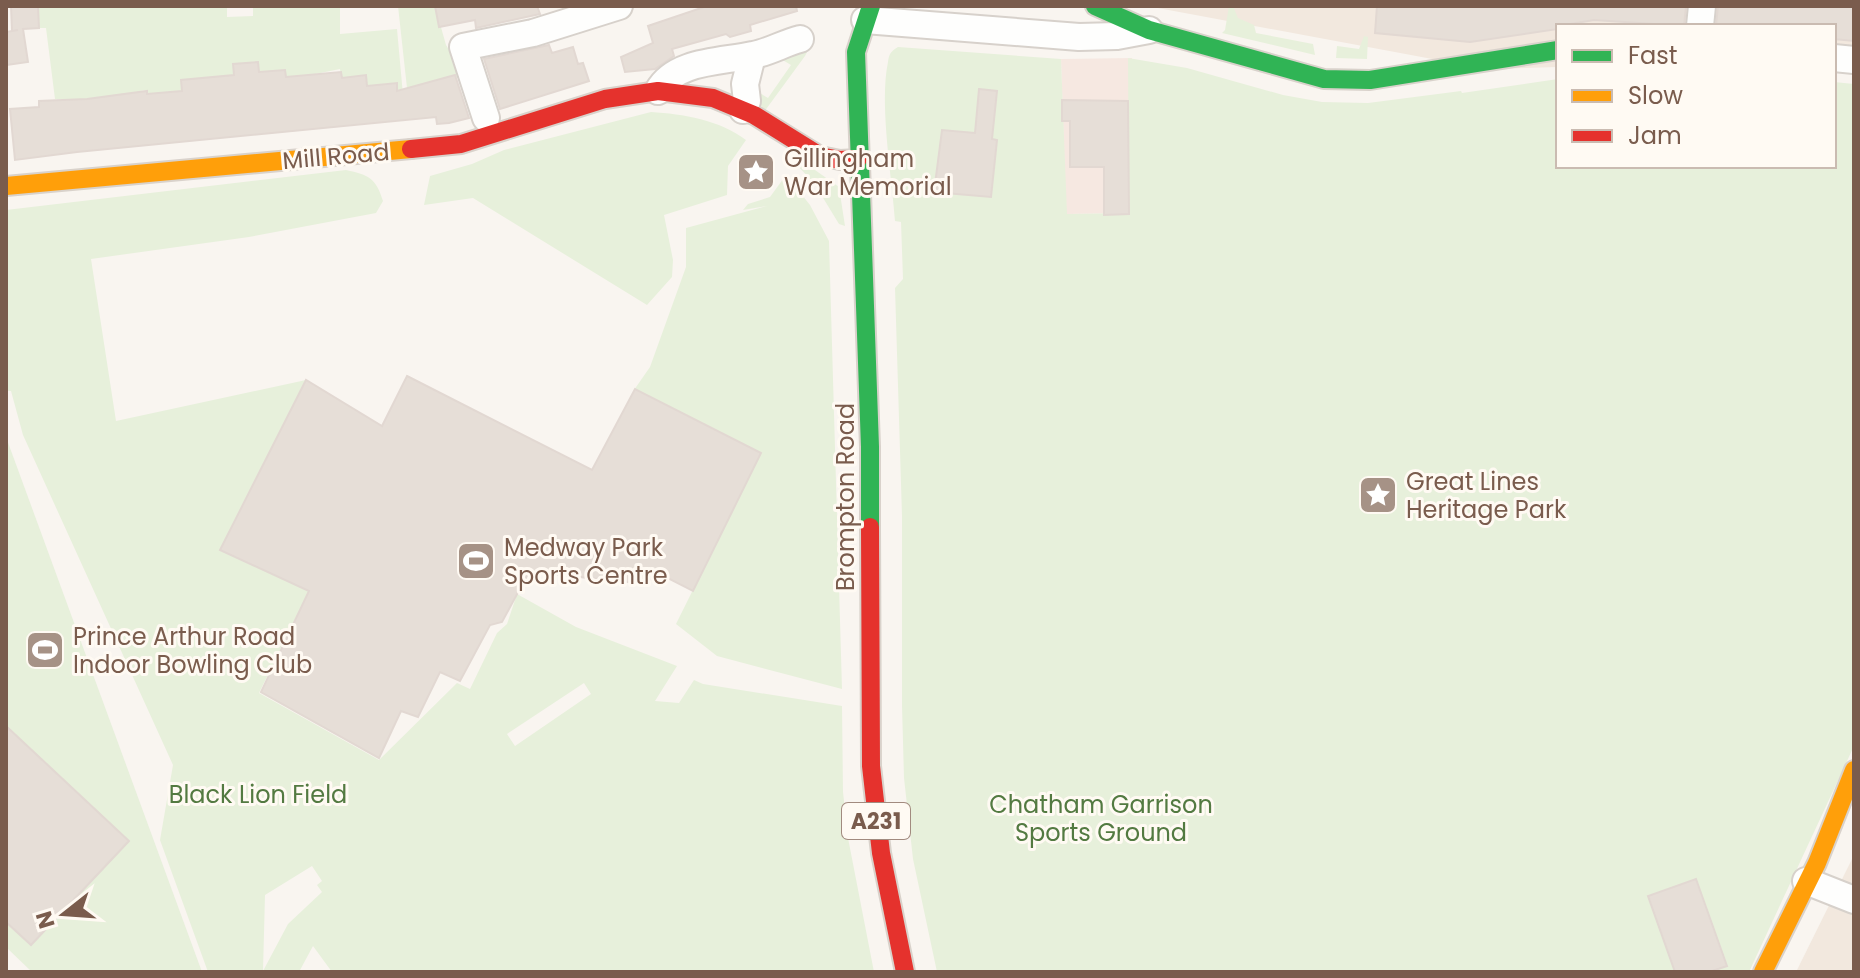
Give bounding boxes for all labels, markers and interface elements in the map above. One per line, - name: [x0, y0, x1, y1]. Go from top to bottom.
- legend: [1556, 24, 1836, 168]
- text: Fast: [1628, 39, 1678, 72]
- text: Slow: [1628, 79, 1683, 112]
- text: Jam: [1628, 119, 1682, 152]
- street label: Mill Road: [281, 135, 391, 177]
- place label: Gillingham War Memorial: [784, 142, 952, 203]
- place icon: Gillingham War Memorial: [735, 151, 777, 193]
- street label: Brompton Road: [829, 403, 862, 591]
- place label: Great Lines Heritage Park: [1406, 465, 1567, 526]
- place icon: Great Lines Heritage Park: [1357, 474, 1399, 516]
- place label: Medway Park Sports Centre: [504, 531, 668, 592]
- sports icon: Medway Park Sports Centre: [455, 540, 497, 582]
- place label: Prince Arthur Road Indoor Bowling Club: [73, 620, 312, 681]
- sports icon: Prince Arthur Road Indoor Bowling Club: [24, 629, 66, 671]
- park label: Black Lion Field: [169, 778, 347, 811]
- park label: Chatham Garrison Sports Ground: [989, 788, 1213, 849]
- road number: A231: [842, 803, 910, 839]
- north arrow: [24, 874, 104, 954]
- text: N: [28, 907, 63, 932]

